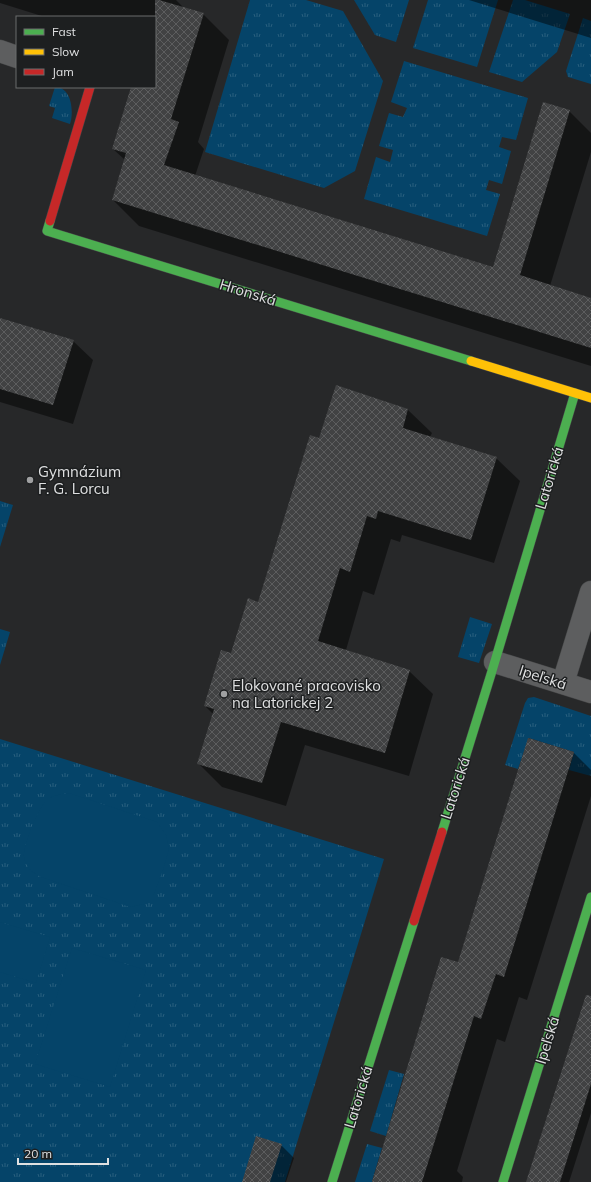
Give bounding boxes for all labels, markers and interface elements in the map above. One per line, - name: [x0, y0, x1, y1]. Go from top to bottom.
- legend: [16, 16, 156, 88]
- text: Fast: [52, 24, 76, 39]
- text: Slow: [52, 44, 80, 59]
- text: Jam: [52, 64, 74, 79]
- street label: Hronská: [217, 274, 279, 310]
- street label: Latorická: [531, 445, 567, 511]
- place label: Gymnázium F. G. Lorcu: [38, 462, 121, 498]
- marker: Gymnázium F. G. Lorcu: [25, 475, 35, 485]
- street label: Ipeľská: [517, 660, 569, 694]
- place label: Elokované pracovisko na Latorickej 2: [232, 676, 381, 712]
- marker: Elokované pracovisko na Latorickej 2: [219, 689, 229, 699]
- street label: Latorická: [436, 755, 474, 821]
- street label: Ipeľská: [531, 1014, 563, 1066]
- street label: Latorická: [340, 1064, 376, 1130]
- scale bar: [18, 1140, 108, 1166]
- text: 20 m: [24, 1146, 52, 1161]

